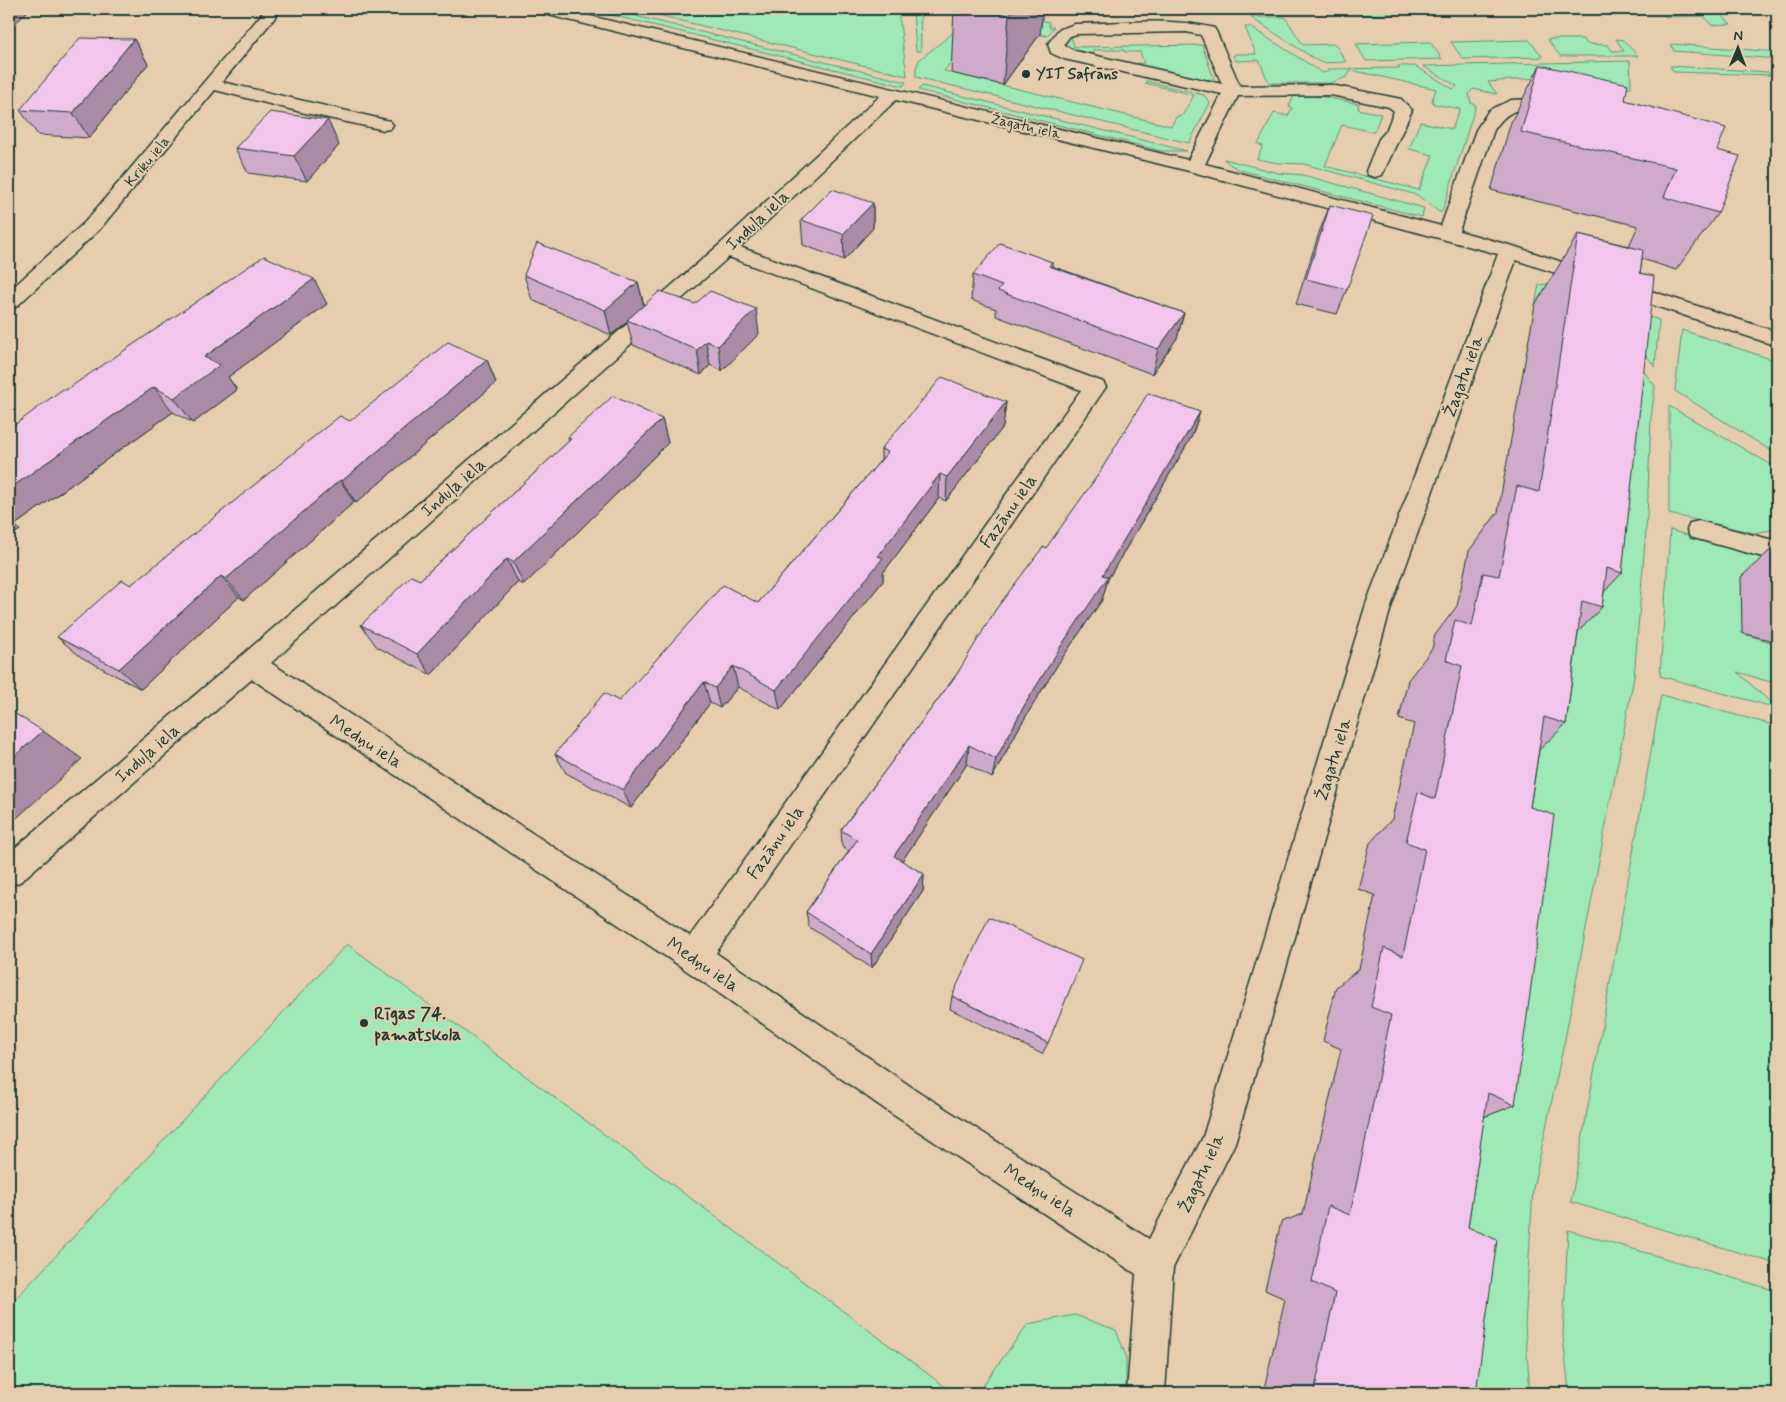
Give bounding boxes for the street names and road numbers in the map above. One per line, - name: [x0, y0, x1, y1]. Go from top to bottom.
- street label: Žagatu iela: [989, 109, 1064, 145]
- street label: Kriķu iela: [121, 132, 175, 191]
- street label: Induļa iela: [721, 185, 795, 256]
- street label: Žagatu iela: [1438, 332, 1490, 420]
- street label: Induļa iela: [416, 453, 491, 523]
- street label: Fazānu iela: [975, 470, 1043, 553]
- street label: Medņu iela: [324, 709, 406, 774]
- street label: Žagatu iela: [1310, 715, 1358, 803]
- street label: Induļa iela: [110, 719, 185, 789]
- street label: Fazānu iela: [742, 801, 810, 884]
- street label: Medņu iela: [662, 932, 743, 998]
- street label: Žagatu iela: [1173, 1130, 1231, 1217]
- street label: Medņu iela: [998, 1158, 1080, 1223]

